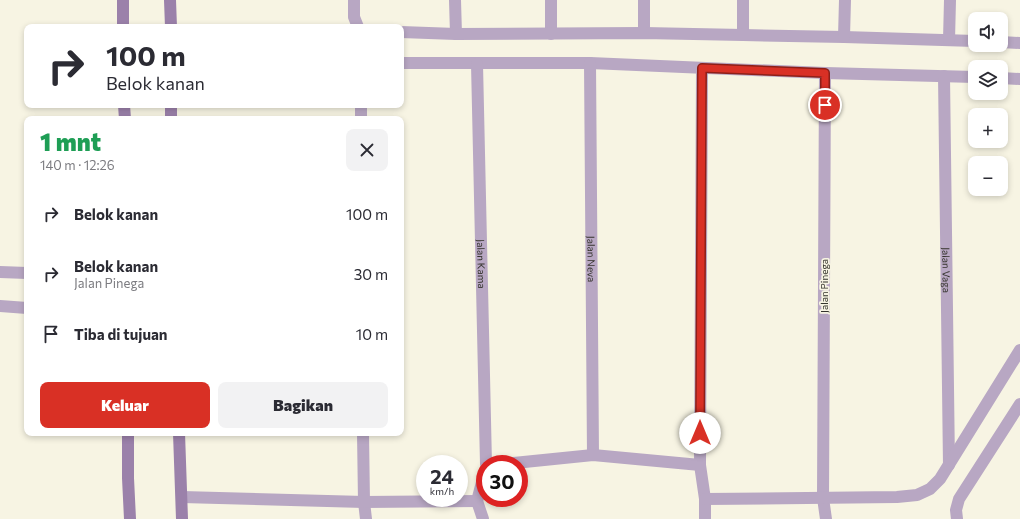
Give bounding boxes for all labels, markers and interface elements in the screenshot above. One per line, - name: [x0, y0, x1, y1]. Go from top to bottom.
- map controls: [968, 12, 1008, 196]
- button: sound: [968, 12, 1008, 52]
- text: 100 m: [106, 38, 186, 72]
- icon: right: [40, 40, 92, 92]
- button: layers: [968, 60, 1008, 100]
- text: Belok kanan: [106, 72, 205, 94]
- pin: [808, 88, 842, 122]
- icon: arrive: [814, 94, 836, 116]
- button: +: [968, 108, 1008, 148]
- text: 1 mnt: [40, 127, 101, 156]
- button: close: [346, 129, 388, 171]
- button: −: [968, 156, 1008, 196]
- text: 140 m · 12:26: [40, 157, 115, 173]
- icon: right: [40, 203, 62, 225]
- text: Belok kanan: [74, 205, 158, 223]
- text: 100 m: [346, 205, 388, 223]
- street label: Jalan Neva: [585, 236, 598, 282]
- street label: Jalan Kama: [475, 239, 488, 289]
- street label: Jalan Vaga: [940, 247, 953, 293]
- text: Belok kanan: [74, 257, 158, 275]
- street label: Jalan Pinega: [818, 259, 830, 313]
- icon: right: [40, 263, 62, 285]
- text: 30 m: [354, 265, 388, 283]
- text: Jalan Pinega: [74, 275, 144, 291]
- icon: arrive: [40, 323, 62, 345]
- text: Tiba di tujuan: [74, 325, 168, 343]
- text: 10 m: [356, 325, 388, 343]
- button: Keluar: [40, 382, 210, 428]
- button: Bagikan: [218, 382, 388, 428]
- position arrow: [679, 412, 721, 454]
- speed limit sign: 30: [476, 455, 528, 507]
- text: 24: [430, 464, 454, 488]
- text: km/h: [430, 485, 454, 497]

